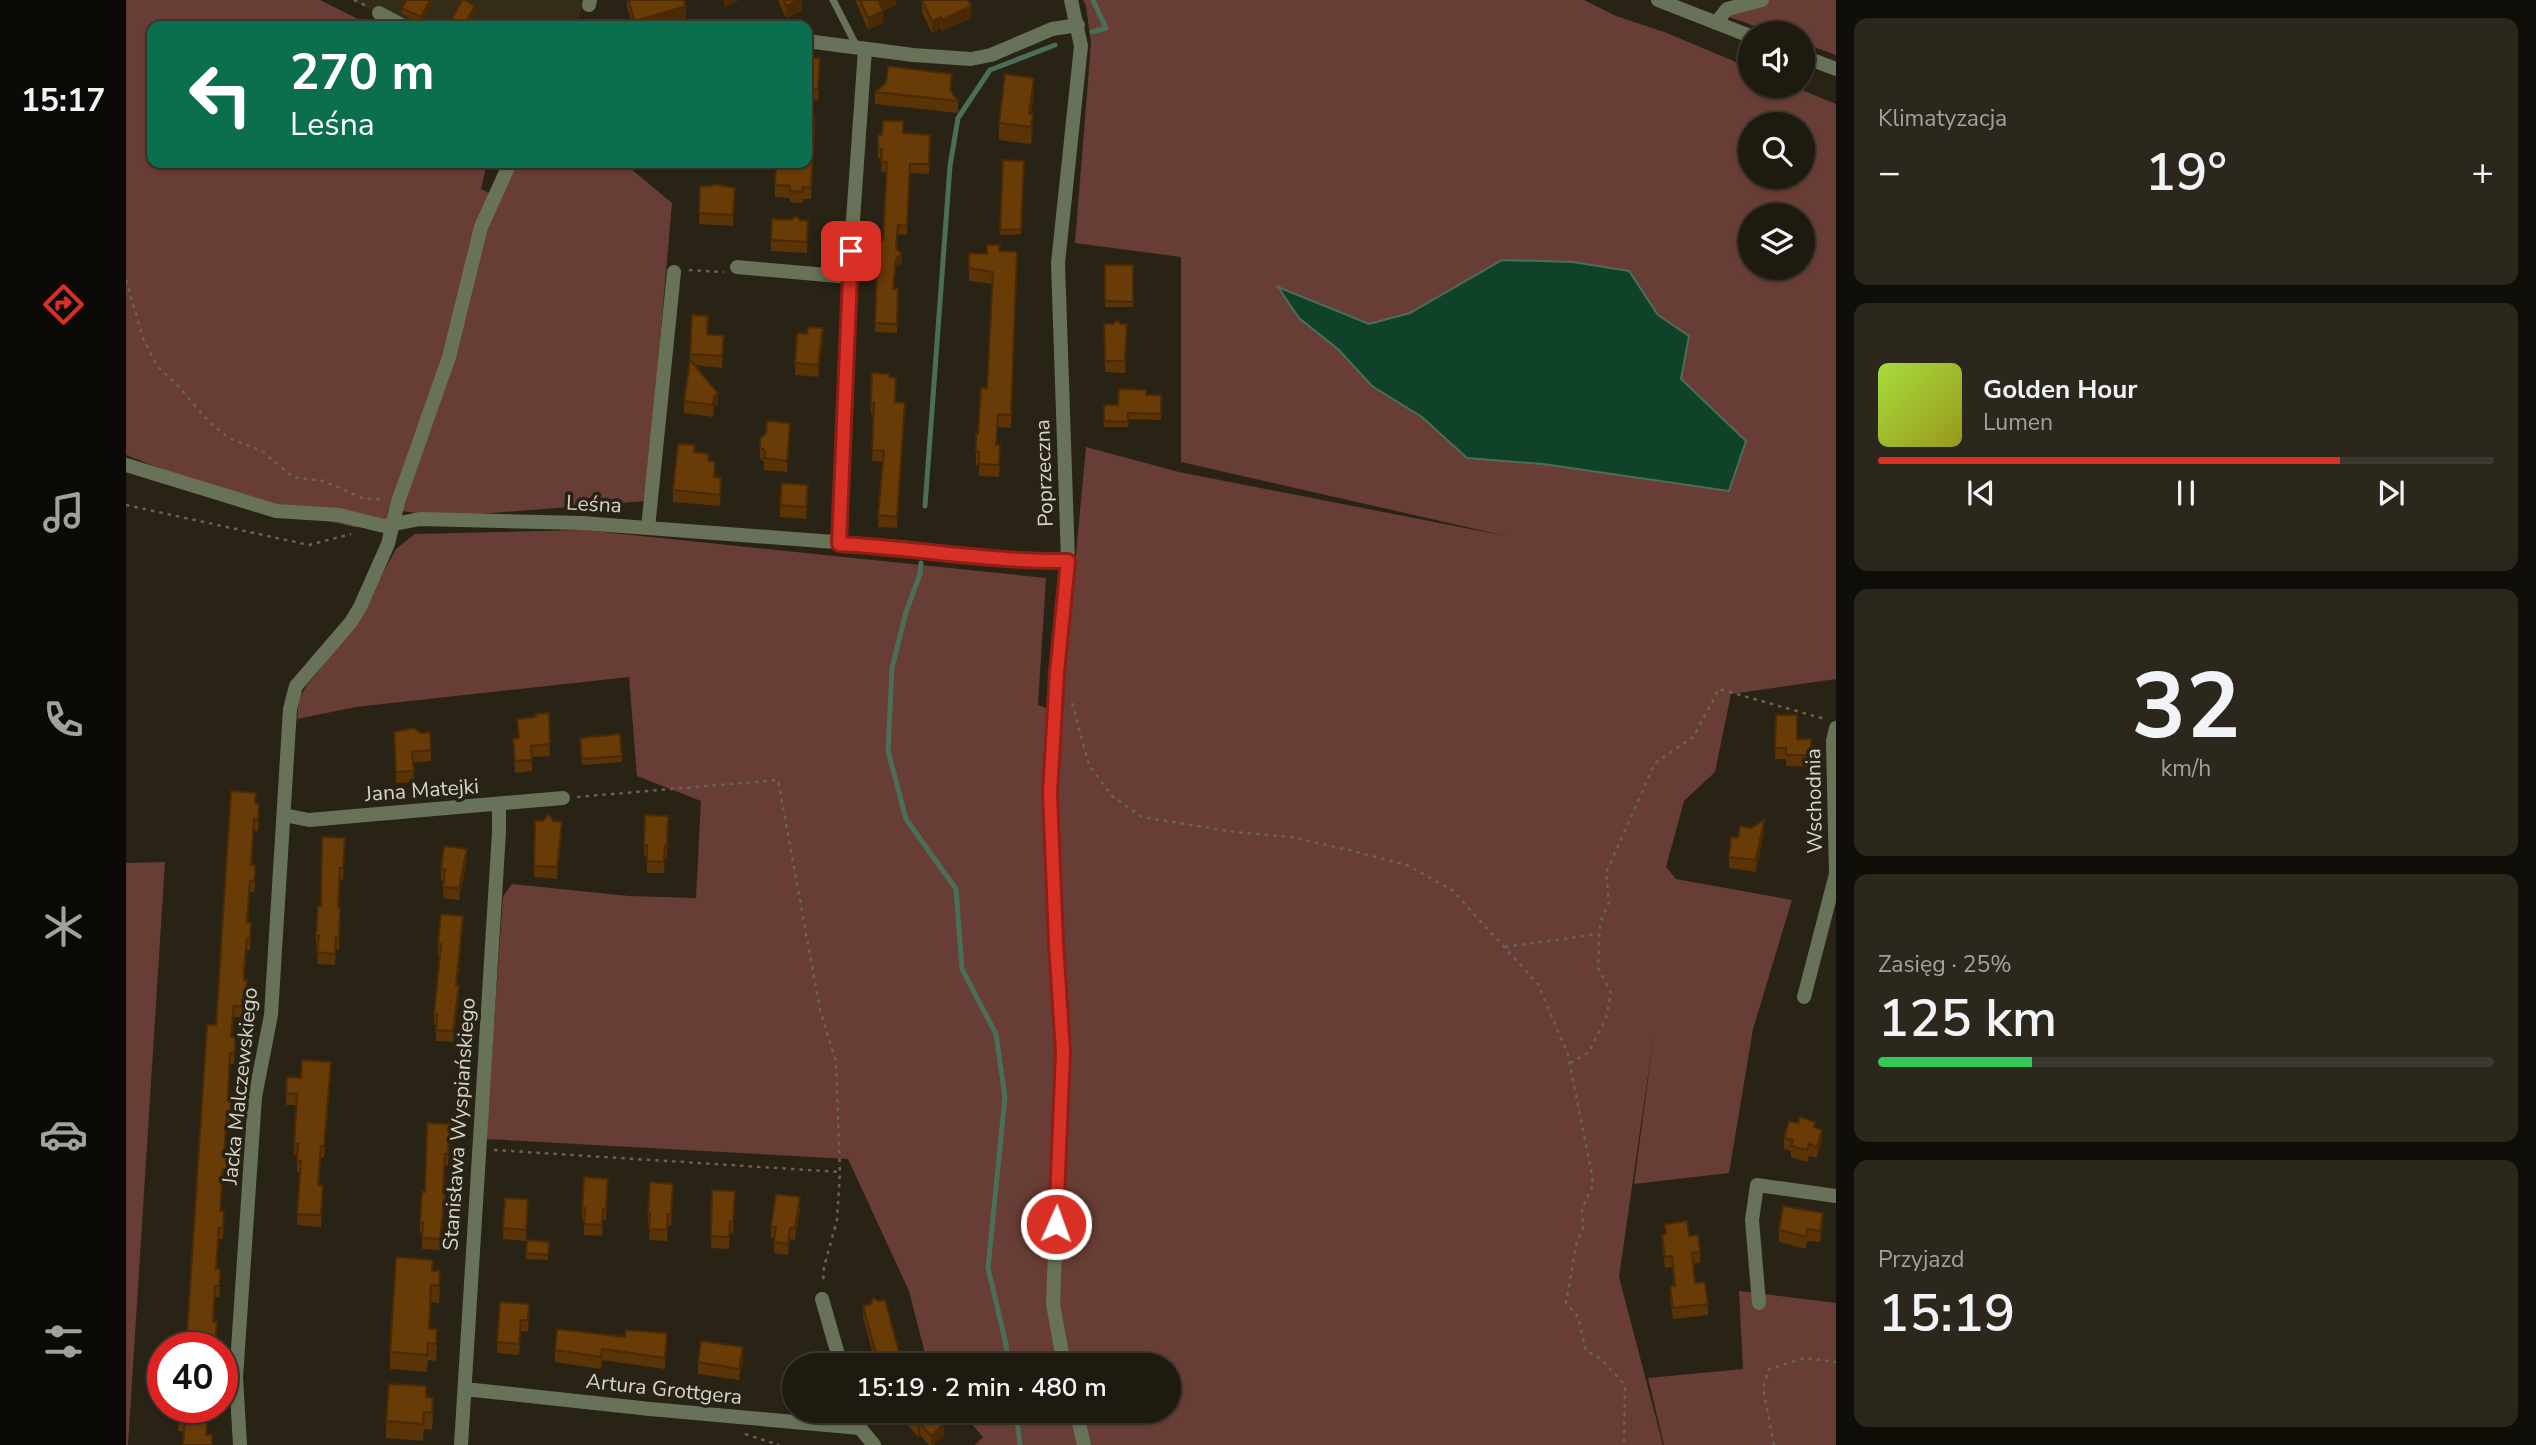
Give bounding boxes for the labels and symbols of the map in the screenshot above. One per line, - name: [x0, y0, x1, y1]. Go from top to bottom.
- pin: [821, 221, 881, 281]
- street label: Poprzeczna: [1028, 419, 1060, 527]
- street label: Leśna: [565, 489, 623, 519]
- street label: Wschodnia: [1799, 748, 1829, 854]
- street label: Jana Matejki: [363, 772, 480, 808]
- street label: Jacka Malczewskiego: [216, 986, 264, 1187]
- street label: Stanisława Wyspiańskiego: [436, 997, 482, 1251]
- position arrow: [1019, 1187, 1093, 1261]
- speed limit sign: 40: [147, 1332, 238, 1423]
- street label: Artura Grottgera: [584, 1367, 744, 1411]

